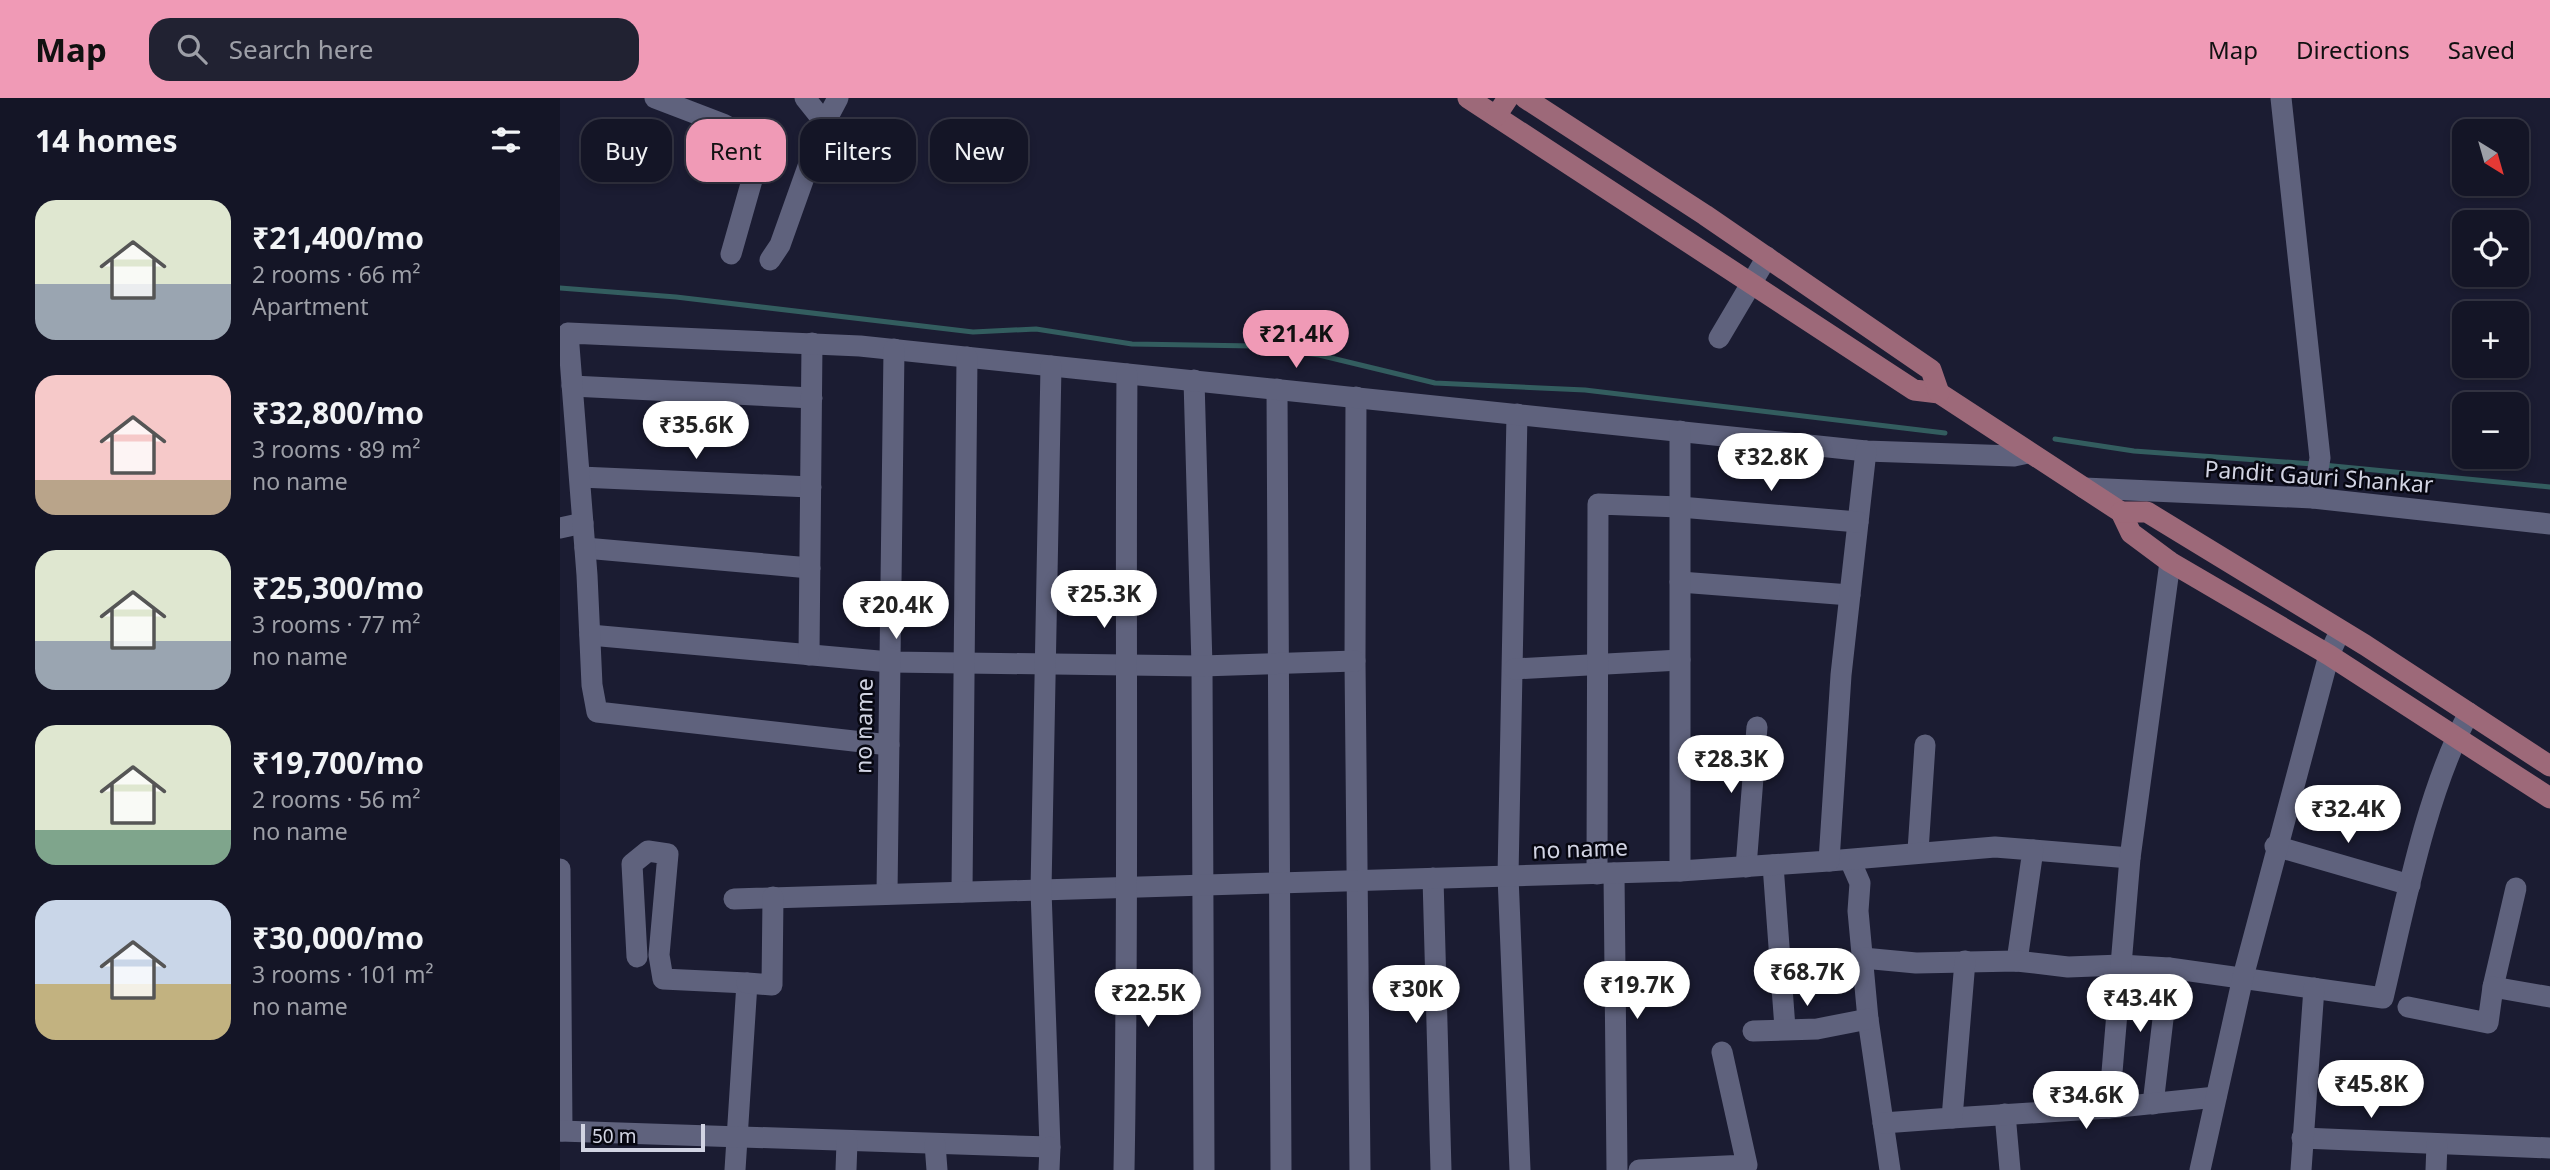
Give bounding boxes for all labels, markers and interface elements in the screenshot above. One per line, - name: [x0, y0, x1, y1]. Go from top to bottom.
- search box: [149, 18, 639, 81]
- text: Map: [35, 27, 107, 72]
- icon: search: [173, 30, 211, 68]
- text: Search here: [229, 31, 373, 67]
- text: Map: [2208, 33, 2258, 66]
- text: Directions: [2296, 33, 2410, 66]
- text: Saved: [2448, 33, 2515, 66]
- chip: Buy: [581, 119, 672, 182]
- chip: Rent: [686, 119, 786, 182]
- chip: Filters: [800, 119, 916, 182]
- chip: New: [930, 119, 1028, 182]
- north arrow: [2452, 119, 2529, 196]
- map controls: [2452, 119, 2529, 469]
- text: 14 homes: [35, 120, 178, 161]
- icon: filters: [487, 121, 525, 159]
- button: locate: [2452, 210, 2529, 287]
- text: ₹21,400/mo: [252, 217, 424, 258]
- icon: home: [91, 228, 175, 312]
- text: 2 rooms · 66 m²: [252, 258, 421, 290]
- text: Apartment: [252, 290, 369, 322]
- button: +: [2452, 301, 2529, 378]
- pin: ₹21.4K: [1239, 310, 1353, 370]
- text: ₹21.4K: [1259, 317, 1333, 349]
- text: ₹32,800/mo: [252, 392, 424, 433]
- button: −: [2452, 392, 2529, 469]
- pin: ₹35.6K: [639, 402, 753, 461]
- icon: home: [91, 403, 175, 487]
- text: ₹35.6K: [659, 408, 733, 440]
- text: 3 rooms · 89 m²: [252, 433, 421, 465]
- pin: ₹32.8K: [1714, 434, 1828, 493]
- text: ₹32.8K: [1734, 440, 1808, 472]
- street label: Pandit Gauri Shankar: [2204, 452, 2435, 500]
- text: no name: [252, 465, 348, 497]
- text: ₹25,300/mo: [252, 567, 424, 608]
- pin: ₹25.3K: [1047, 570, 1161, 630]
- text: ₹25.3K: [1067, 577, 1141, 609]
- icon: home: [91, 578, 175, 662]
- pin: ₹20.4K: [839, 582, 953, 641]
- text: ₹20.4K: [859, 588, 933, 620]
- text: 3 rooms · 77 m²: [252, 608, 421, 640]
- text: no name: [252, 640, 348, 672]
- street label: no name: [846, 678, 880, 774]
- pin: ₹28.3K: [1674, 736, 1788, 795]
- text: ₹19,700/mo: [252, 742, 424, 783]
- text: ₹28.3K: [1694, 742, 1768, 774]
- icon: home: [91, 753, 175, 837]
- text: 2 rooms · 56 m²: [252, 783, 421, 815]
- pin: ₹32.4K: [2291, 786, 2405, 845]
- text: ₹32.4K: [2311, 792, 2385, 824]
- text: no name: [252, 815, 348, 847]
- street label: no name: [1532, 830, 1628, 866]
- text: ₹30,000/mo: [252, 917, 424, 958]
- icon: home: [91, 928, 175, 1012]
- pin: ₹68.7K: [1750, 948, 1864, 1008]
- text: ₹68.7K: [1770, 955, 1844, 987]
- text: 3 rooms · 101 m²: [252, 958, 434, 990]
- pin: ₹19.7K: [1580, 962, 1694, 1021]
- pin: ₹30K: [1375, 965, 1457, 1025]
- text: ₹19.7K: [1600, 968, 1674, 1000]
- pin: ₹22.5K: [1091, 970, 1205, 1029]
- text: ₹30K: [1389, 972, 1443, 1004]
- pin: ₹43.4K: [2083, 974, 2197, 1034]
- text: ₹22.5K: [1111, 976, 1185, 1008]
- text: ₹43.4K: [2103, 981, 2177, 1013]
- text: no name: [252, 990, 348, 1022]
- pin: ₹45.8K: [2314, 1060, 2428, 1120]
- text: ₹45.8K: [2334, 1067, 2408, 1099]
- pin: ₹34.6K: [2029, 1072, 2143, 1131]
- text: ₹34.6K: [2049, 1078, 2123, 1110]
- scale bar: [581, 1121, 705, 1153]
- text: 50 m: [592, 1123, 636, 1149]

